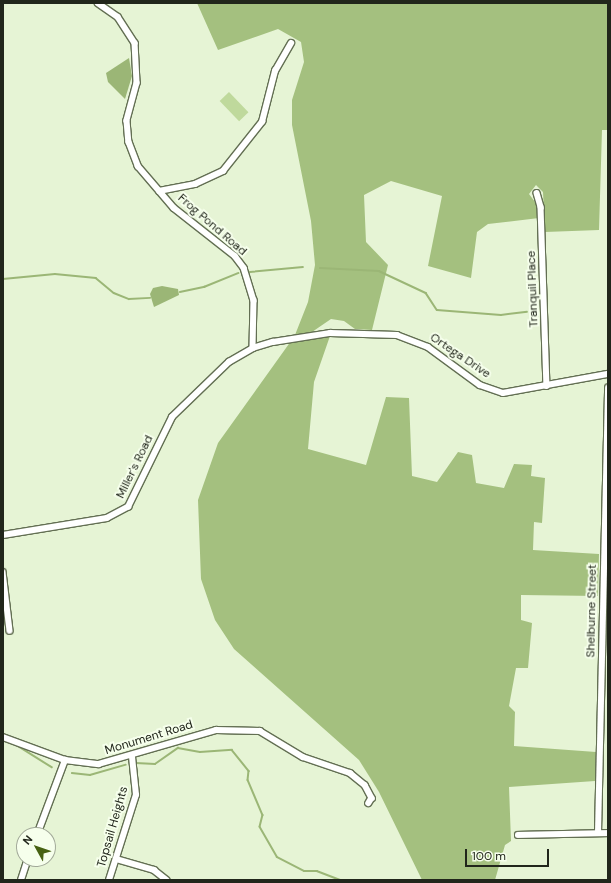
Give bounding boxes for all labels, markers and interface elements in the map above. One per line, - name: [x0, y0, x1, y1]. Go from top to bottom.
- street label: Frog Pond Road: [175, 191, 249, 259]
- street label: Tranquil Place: [524, 250, 542, 328]
- street label: Ortega Drive: [427, 330, 493, 382]
- street label: Miller's Road: [113, 433, 157, 501]
- street label: Shelburne Street: [584, 564, 600, 658]
- street label: Monument Road: [103, 718, 195, 758]
- street label: Topsail Heights: [95, 785, 131, 869]
- north arrow: [16, 827, 56, 867]
- text: N: [20, 832, 36, 848]
- scale bar: [467, 841, 551, 867]
- text: 100 m: [472, 848, 506, 864]

